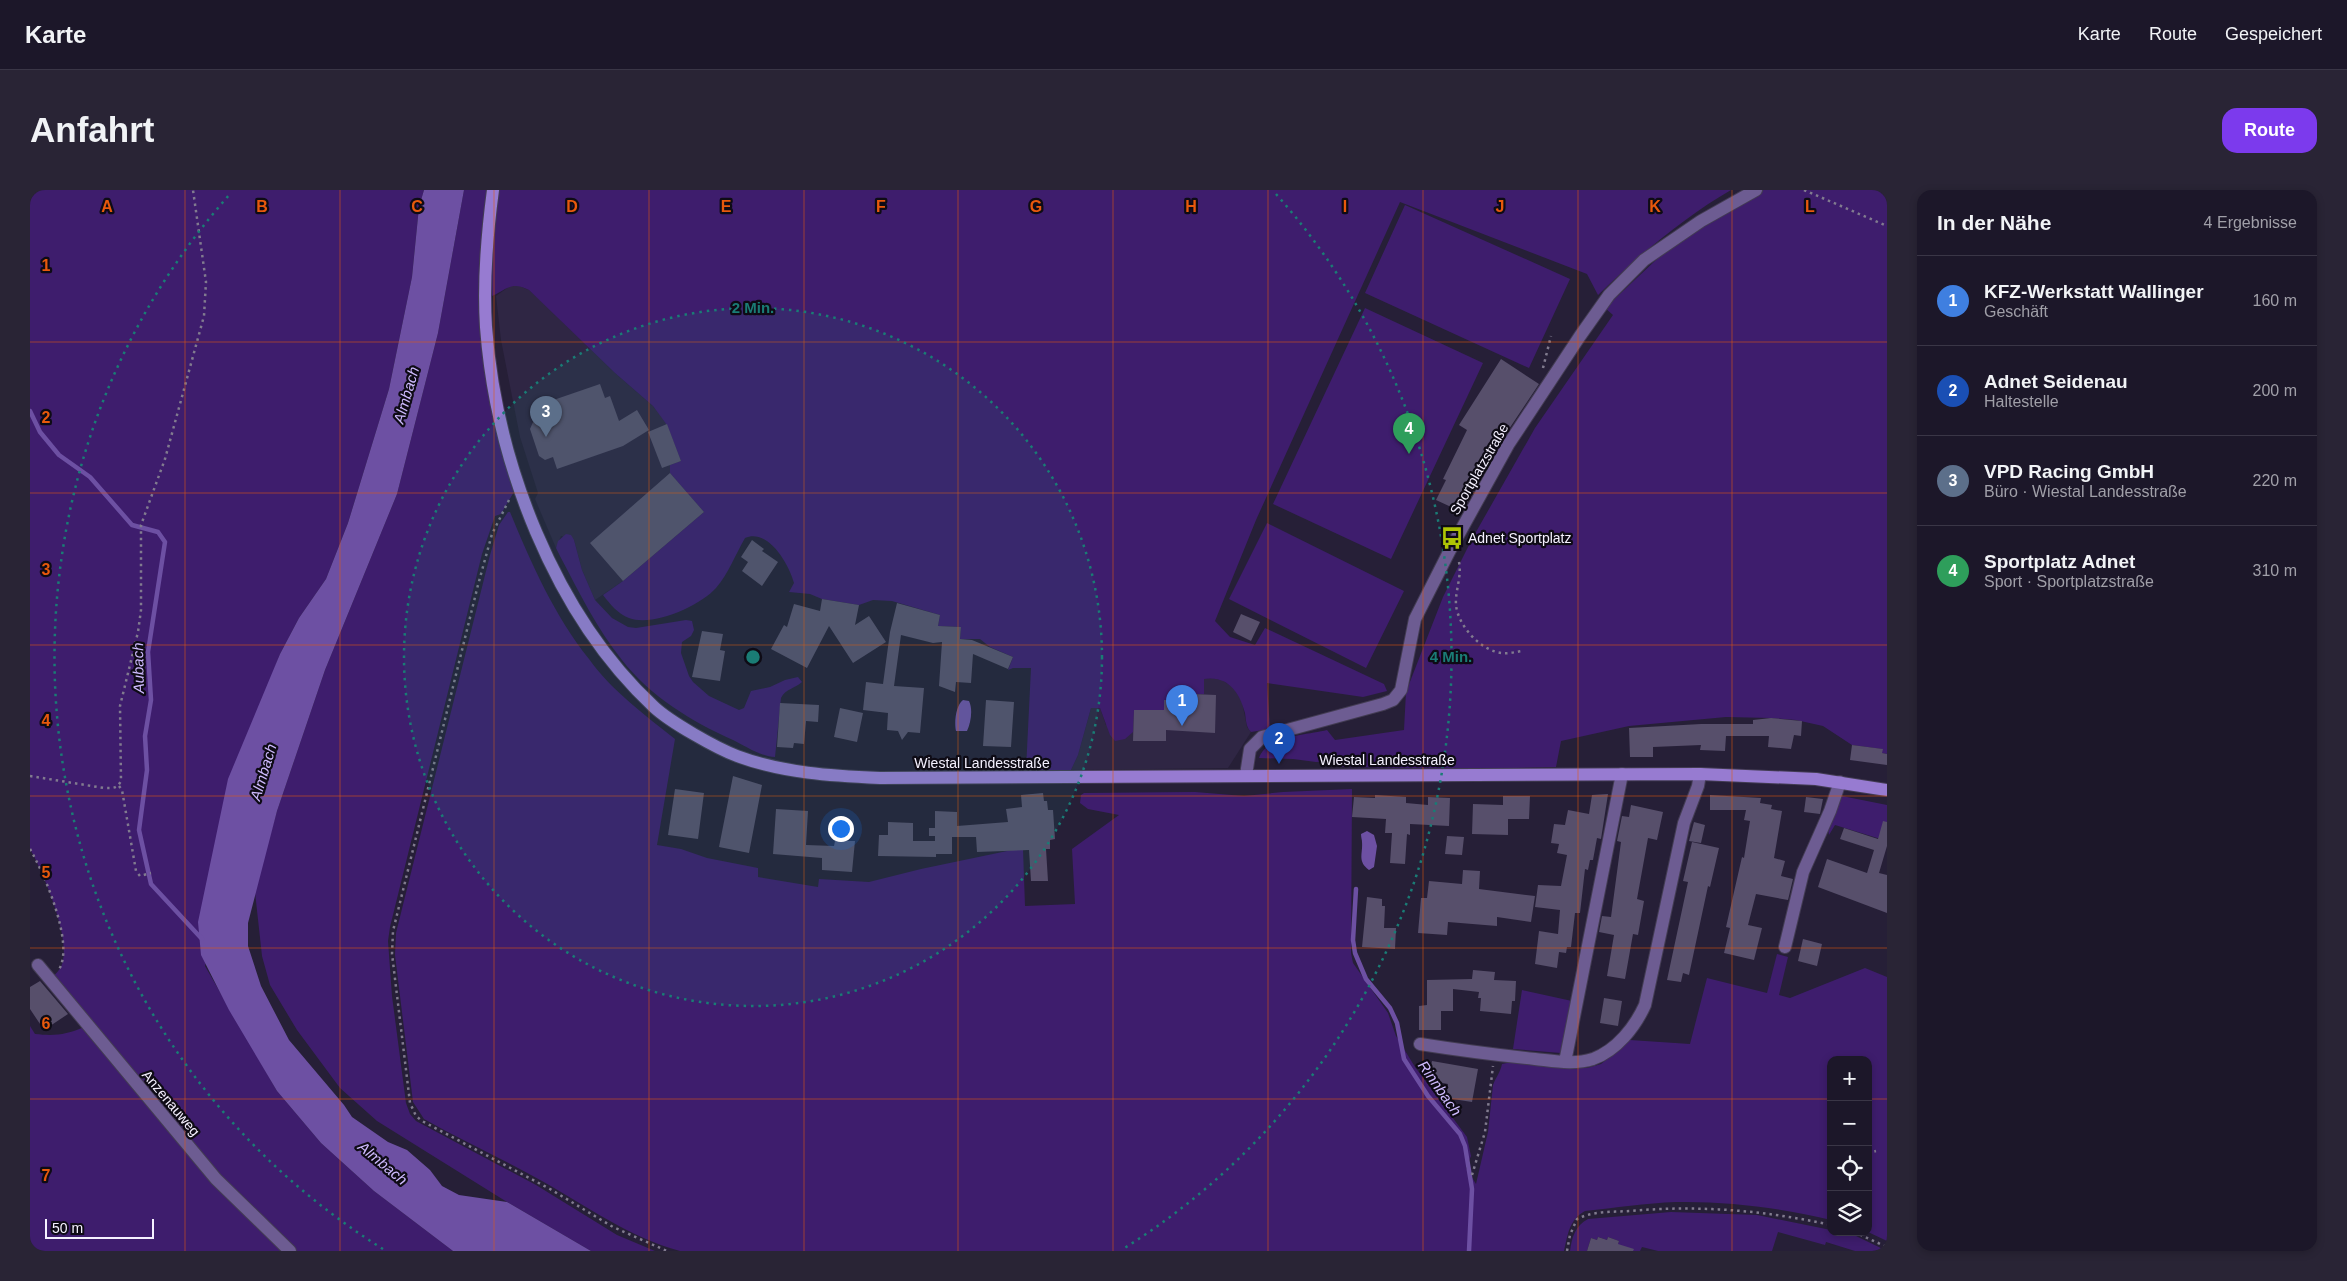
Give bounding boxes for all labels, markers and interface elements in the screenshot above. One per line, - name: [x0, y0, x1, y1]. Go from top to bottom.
- text: Karte: [25, 21, 86, 48]
- text: Karte: [2078, 24, 2121, 44]
- text: Route: [2149, 24, 2197, 44]
- text: Gespeichert: [2225, 24, 2322, 44]
- button: Route: [2222, 108, 2317, 153]
- text: Anfahrt: [30, 110, 154, 149]
- text: A: [101, 198, 113, 215]
- text: B: [256, 198, 268, 215]
- text: C: [411, 198, 423, 215]
- text: D: [566, 198, 578, 215]
- text: E: [721, 198, 732, 215]
- text: F: [876, 198, 886, 215]
- text: G: [1030, 198, 1042, 215]
- text: H: [1185, 198, 1197, 215]
- text: I: [1343, 198, 1347, 215]
- text: J: [1496, 198, 1504, 215]
- text: K: [1649, 198, 1661, 215]
- text: L: [1805, 198, 1815, 215]
- text: In der Nähe: [1937, 211, 2051, 234]
- text: 4 Ergebnisse: [2204, 214, 2297, 231]
- text: 1: [42, 257, 51, 274]
- text: KFZ-Werkstatt Wallinger: [1984, 281, 2204, 302]
- text: 1: [1949, 292, 1957, 309]
- text: 160 m: [2253, 292, 2297, 309]
- text: 2 Min.: [732, 299, 774, 316]
- text: Geschäft: [1984, 303, 2048, 320]
- water label: Almbach: [390, 365, 422, 426]
- text: Adnet Seidenau: [1984, 371, 2128, 392]
- text: 2: [1949, 382, 1957, 399]
- text: 200 m: [2253, 382, 2297, 399]
- text: Haltestelle: [1984, 393, 2059, 410]
- pin: 3: [530, 396, 562, 437]
- text: 2: [42, 409, 51, 426]
- pin: 4: [1393, 413, 1425, 454]
- street label: Sportplatzstraße: [1446, 420, 1512, 517]
- text: VPD Racing GmbH: [1984, 461, 2154, 482]
- text: 3: [1949, 472, 1957, 489]
- text: 220 m: [2253, 472, 2297, 489]
- text: Büro · Wiestal Landesstraße: [1984, 483, 2187, 500]
- bus stop icon: Adnet Sportplatz: [1439, 525, 1465, 551]
- place label: Adnet Sportplatz: [1468, 530, 1572, 546]
- text: Sportplatz Adnet: [1984, 551, 2135, 572]
- text: 3: [42, 561, 51, 578]
- text: 4: [1949, 562, 1957, 579]
- text: 310 m: [2253, 562, 2297, 579]
- text: Sport · Sportplatzstraße: [1984, 573, 2154, 590]
- water label: Aubach: [129, 642, 147, 695]
- centre of rings: [744, 648, 762, 666]
- text: 4 Min.: [1430, 648, 1472, 665]
- pin: 1: [1166, 685, 1198, 726]
- text: 4: [42, 712, 51, 729]
- pin: 2: [1263, 723, 1295, 764]
- water label: Almbach: [246, 742, 280, 803]
- street label: Wiestal Landesstraße: [1319, 752, 1455, 768]
- street label: Wiestal Landesstraße: [914, 755, 1050, 771]
- your location: [828, 816, 854, 842]
- text: 5: [42, 864, 51, 881]
- text: 6: [42, 1015, 51, 1032]
- map controls: [1827, 1056, 1872, 1236]
- button: +: [1827, 1056, 1872, 1101]
- water label: Rinnbach: [1415, 1057, 1465, 1119]
- street label: Anzenauweg: [139, 1067, 203, 1139]
- button: −: [1827, 1101, 1872, 1146]
- water label: Almbach: [354, 1137, 411, 1188]
- button: locate: [1827, 1146, 1872, 1191]
- text: 7: [42, 1167, 51, 1184]
- button: layers: [1827, 1191, 1872, 1236]
- scale bar: [45, 1216, 154, 1239]
- text: 50 m: [52, 1220, 83, 1236]

